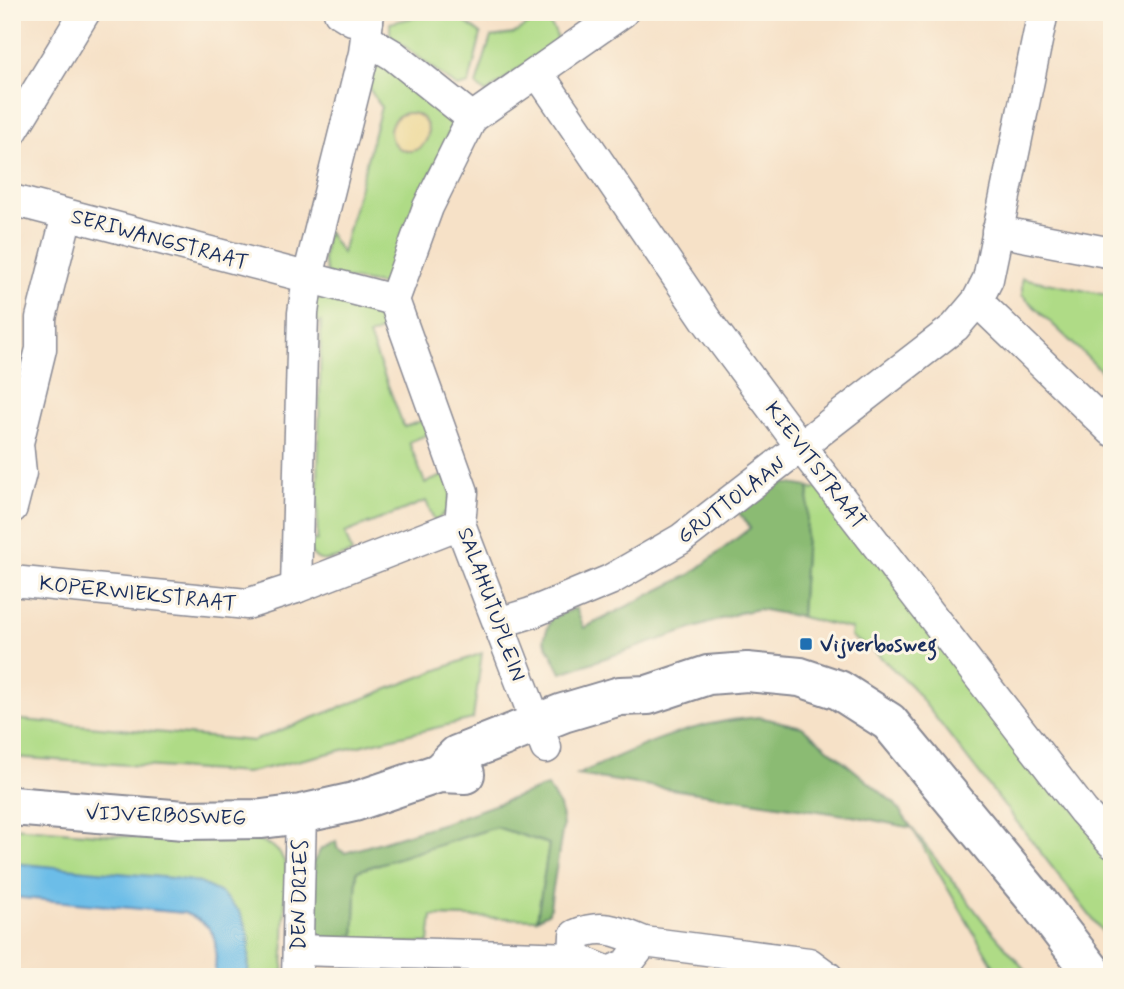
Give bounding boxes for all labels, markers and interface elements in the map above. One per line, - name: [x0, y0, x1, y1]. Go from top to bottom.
- street label: SERIWANGSTRAAT: [68, 203, 252, 277]
- street label: KIEVITSTRAAT: [758, 396, 872, 535]
- street label: GRUTTOLAAN: [672, 451, 792, 551]
- street label: SALAHUTUPLEIN: [450, 524, 532, 685]
- street label: KOPERWIEKSTRAAT: [38, 570, 238, 618]
- place label: Vijverbosweg: [820, 631, 937, 661]
- marker: Vijverbosweg: [798, 636, 814, 652]
- street label: VIJVERBOSWEG: [85, 799, 247, 833]
- street label: DEN DRIES: [285, 839, 315, 951]

